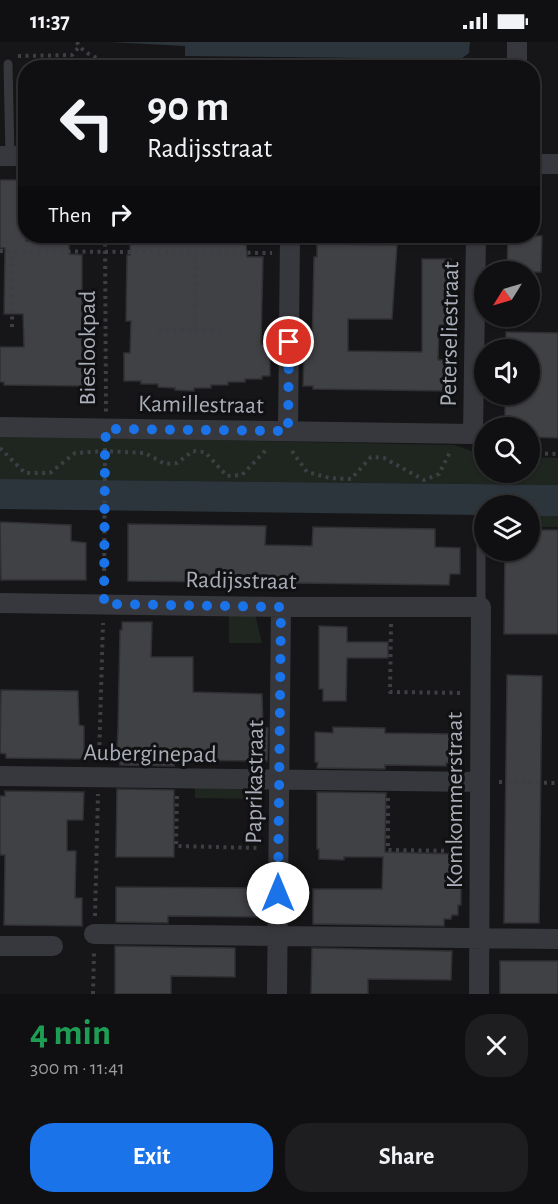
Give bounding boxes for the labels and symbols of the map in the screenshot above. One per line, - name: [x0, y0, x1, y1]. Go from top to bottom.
- street label: Peterseliestraat: [437, 261, 463, 407]
- north arrow: [474, 261, 540, 327]
- street label: Bieslookpad: [76, 291, 100, 405]
- pin: [263, 316, 314, 367]
- street label: Kamillestraat: [138, 392, 264, 418]
- street label: Radijsstraat: [185, 568, 297, 594]
- street label: Komkommerstraat: [443, 712, 467, 888]
- street label: Paprikastraat: [242, 720, 268, 844]
- street label: Auberginepad: [83, 741, 217, 767]
- position arrow: [246, 861, 310, 925]

